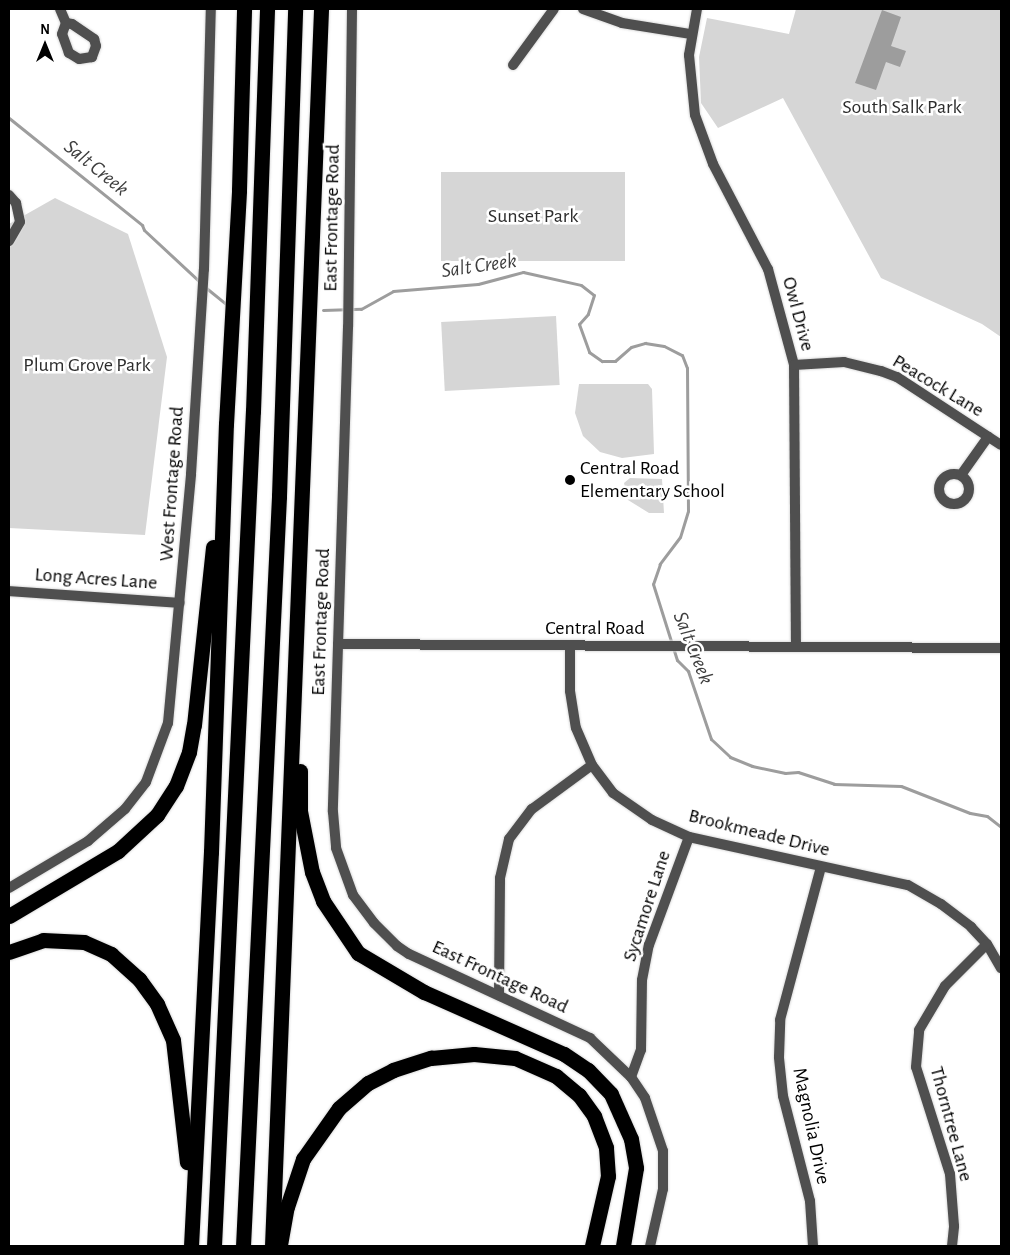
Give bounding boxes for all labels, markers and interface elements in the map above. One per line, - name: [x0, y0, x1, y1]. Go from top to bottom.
- north arrow: [20, 20, 70, 70]
- text: N: [40, 23, 50, 37]
- park label: South Salk Park: [842, 95, 962, 119]
- water label: Salt Creek: [59, 134, 133, 202]
- street label: East Frontage Road: [319, 144, 345, 292]
- park label: Sunset Park: [488, 204, 578, 228]
- water label: Salt Creek: [440, 248, 518, 284]
- street label: Owl Drive: [777, 274, 819, 354]
- street label: Peacock Lane: [888, 349, 988, 423]
- park label: Plum Grove Park: [23, 353, 151, 377]
- street label: West Frontage Road: [155, 406, 189, 562]
- place label: Central Road Elementary School: [580, 456, 725, 503]
- marker: Central Road Elementary School: [564, 474, 576, 486]
- street label: East Frontage Road: [306, 548, 336, 696]
- street label: Long Acres Lane: [34, 563, 158, 595]
- water label: Salt Creek: [667, 608, 719, 688]
- street label: Central Road: [545, 616, 645, 640]
- street label: Brookmeade Drive: [686, 804, 832, 862]
- street label: Sycamore Lane: [618, 847, 676, 965]
- street label: East Frontage Road: [428, 935, 572, 1019]
- street label: Thorntree Lane: [924, 1064, 978, 1184]
- street label: Magnolia Drive: [787, 1065, 835, 1187]

